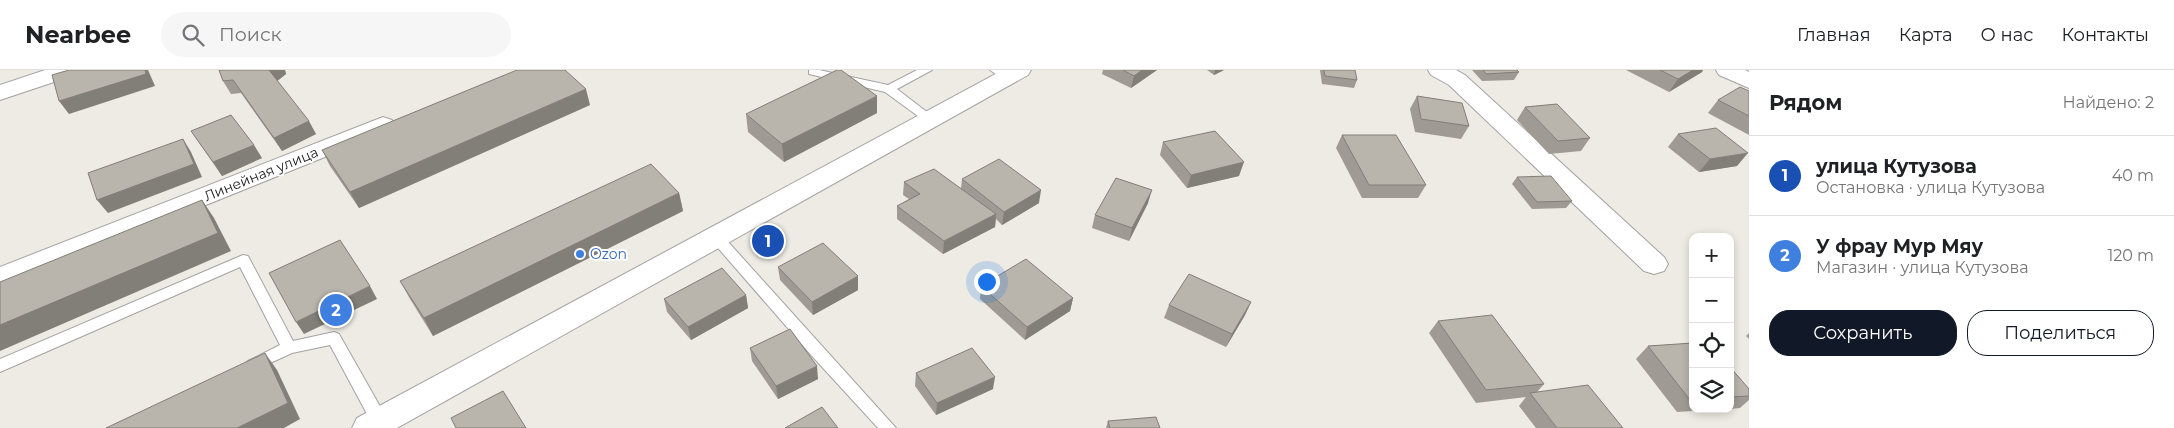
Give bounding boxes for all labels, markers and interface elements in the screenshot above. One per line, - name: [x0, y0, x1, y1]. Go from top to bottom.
- search box: [161, 12, 511, 57]
- text: Nearbee: [25, 20, 131, 49]
- icon: search: [179, 21, 207, 49]
- text: Поиск: [219, 23, 282, 46]
- text: Главная: [1797, 24, 1871, 46]
- text: Карта: [1899, 24, 1953, 46]
- text: О нас: [1981, 24, 2033, 46]
- text: Контакты: [2061, 24, 2149, 46]
- text: Рядом: [1769, 90, 1842, 115]
- text: Найдено: 2: [2063, 93, 2154, 112]
- street label: Линейная улица: [201, 143, 321, 205]
- text: улица Кутузова: [1816, 155, 1977, 178]
- text: 1: [1782, 166, 1788, 185]
- text: 40 m: [2112, 166, 2154, 185]
- text: Остановка · улица Кутузова: [1816, 178, 2045, 197]
- pin: 1: [752, 222, 784, 260]
- map controls: [1689, 233, 1734, 413]
- button: +: [1689, 233, 1734, 278]
- text: У фрау Мур Мяу: [1816, 235, 1983, 258]
- place label: Ozon: [590, 245, 627, 263]
- text: 2: [1780, 246, 1790, 265]
- text: 120 m: [2107, 246, 2154, 265]
- marker: Ozon: [574, 248, 586, 260]
- text: Магазин · улица Кутузова: [1816, 258, 2029, 277]
- your location: [974, 269, 1000, 295]
- button: −: [1689, 278, 1734, 323]
- pin: 2: [320, 291, 352, 329]
- button: Сохранить: [1769, 310, 1957, 356]
- button: Поделиться: [1967, 310, 2154, 356]
- button: locate: [1689, 323, 1734, 368]
- button: layers: [1689, 368, 1734, 413]

